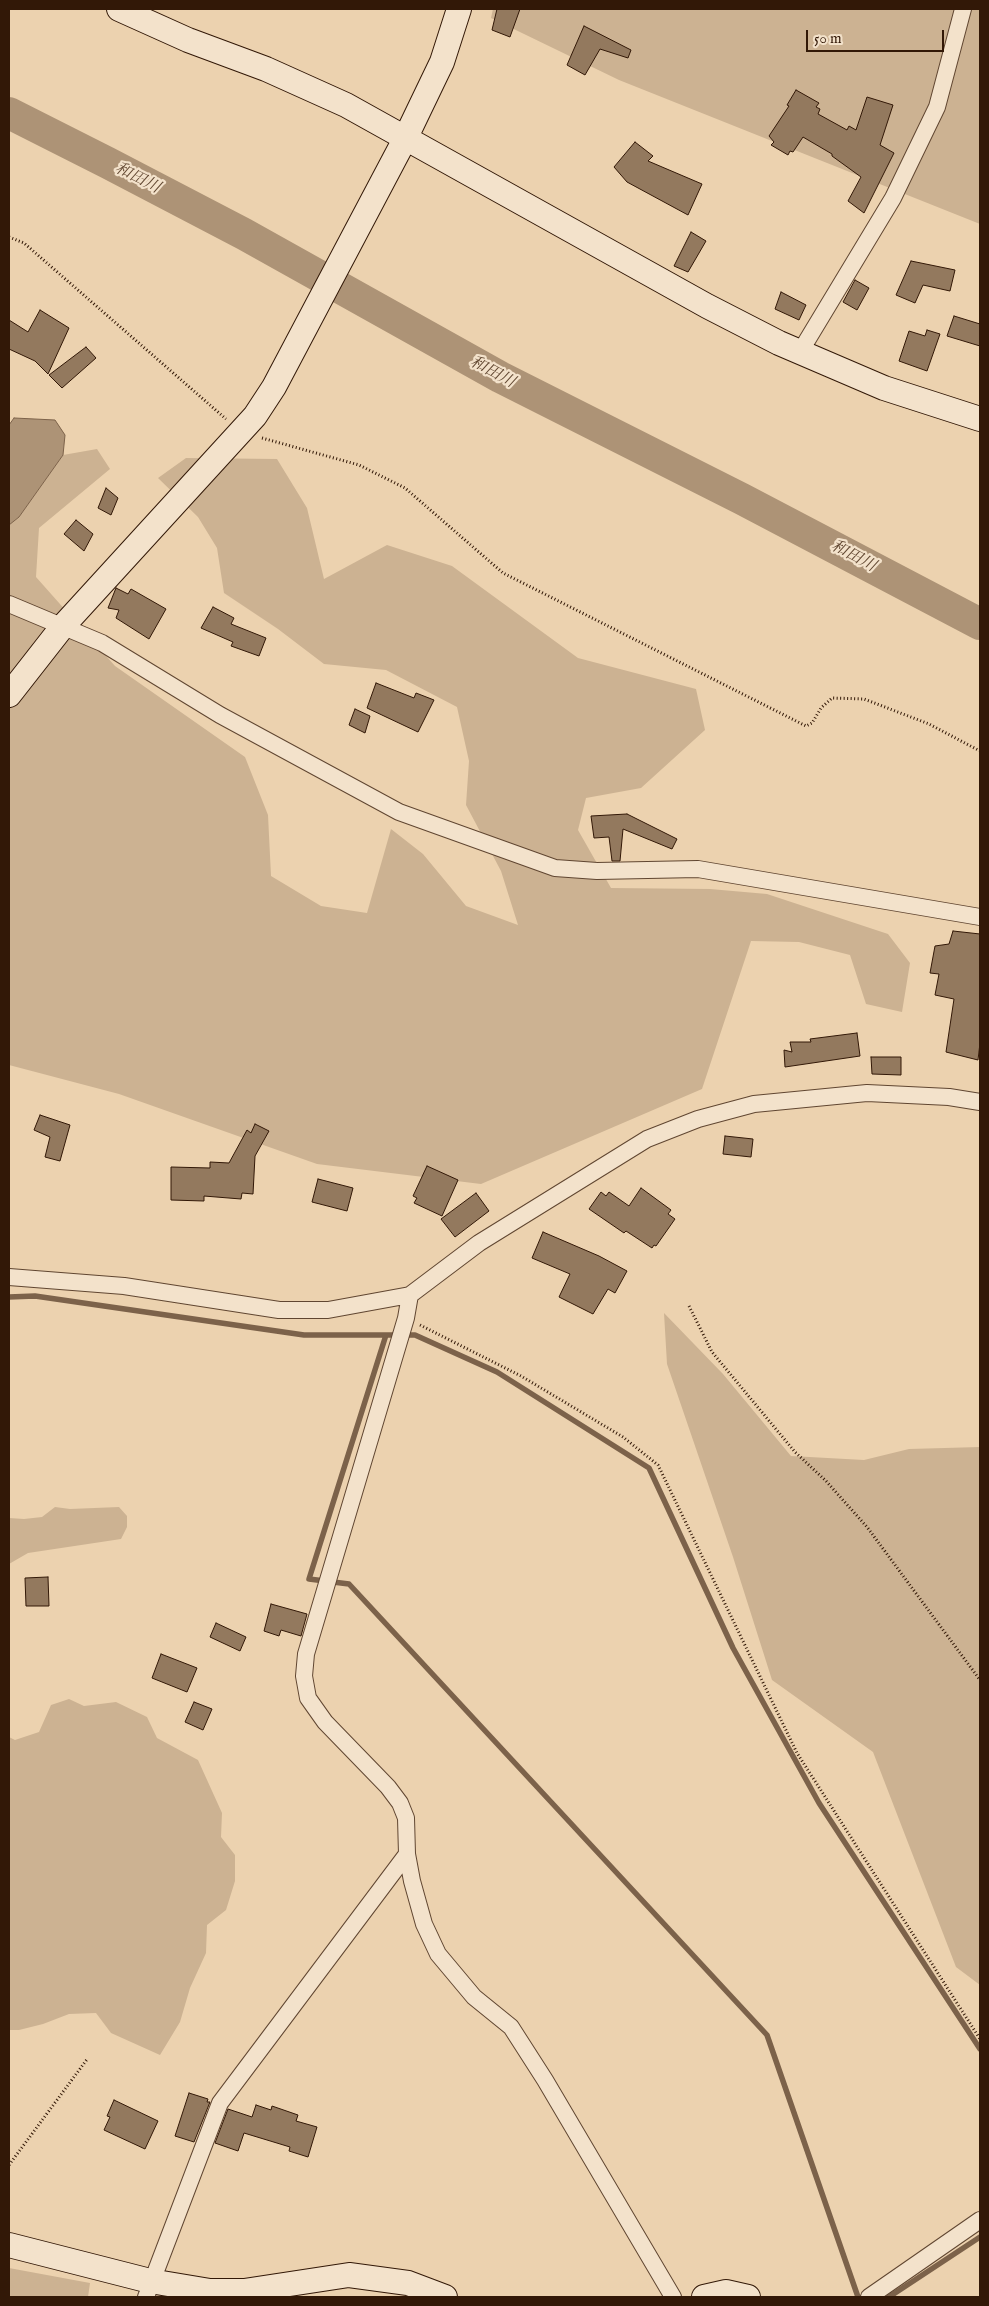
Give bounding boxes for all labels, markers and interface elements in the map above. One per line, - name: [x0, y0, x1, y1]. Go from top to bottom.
- scale bar: [809, 20, 946, 52]
- text: 50 m: [814, 29, 842, 48]
- water label: 和田川: [111, 160, 163, 198]
- water label: 和田川: [466, 353, 518, 393]
- water label: 和田川: [827, 537, 879, 577]

